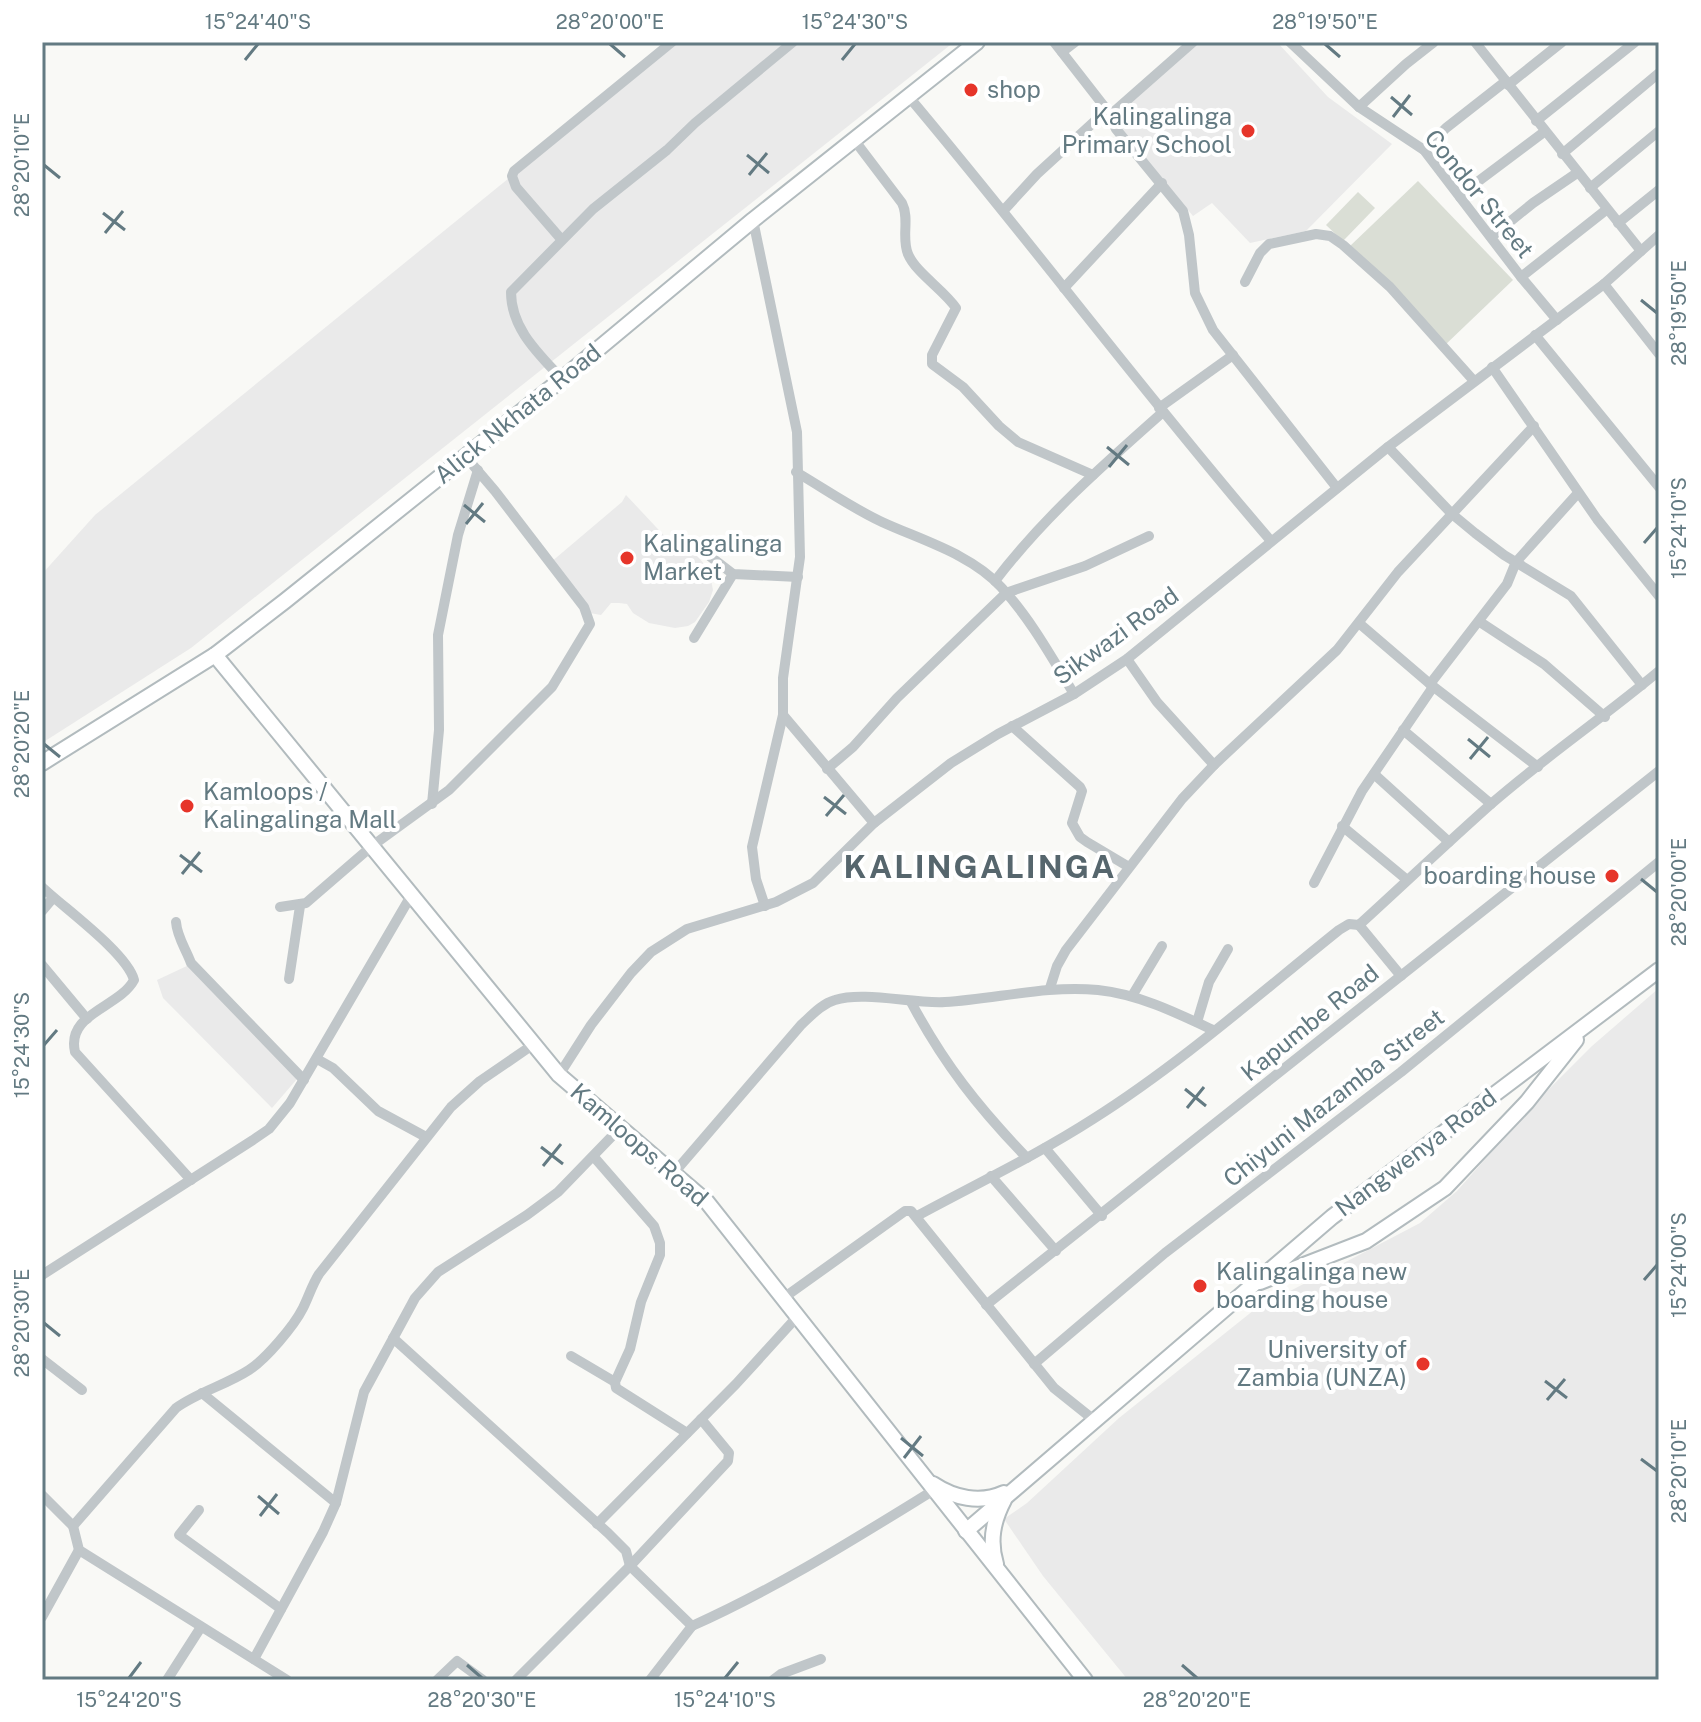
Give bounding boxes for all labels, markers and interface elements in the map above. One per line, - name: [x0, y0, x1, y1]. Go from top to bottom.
- text: 15°24'40"S: [205, 10, 311, 34]
- text: 28°20'00"E: [556, 10, 664, 34]
- text: 15°24'30"S: [802, 10, 908, 34]
- text: 28°19'50"E: [1272, 10, 1378, 34]
- place label: shop: [987, 75, 1041, 103]
- marker: shop: [962, 81, 980, 99]
- place label: Kalingalinga Primary School: [1062, 102, 1232, 158]
- text: 28°20'10"E: [10, 113, 34, 217]
- marker: Kalingalinga Primary School: [1239, 122, 1257, 140]
- street label: Condor Street: [1419, 124, 1540, 263]
- text: 28°19'50"E: [1667, 260, 1691, 366]
- street label: Alick Nkhata Road: [429, 338, 606, 489]
- text: 15°24'10"S: [1667, 477, 1691, 579]
- place label: Kalingalinga Market: [643, 529, 782, 585]
- marker: Kalingalinga Market: [618, 549, 636, 567]
- street label: Sikwazi Road: [1047, 580, 1183, 690]
- text: 28°20'20"E: [10, 690, 34, 798]
- place label: Kamloops / Kalingalinga Mall: [203, 777, 397, 833]
- marker: Kamloops / Kalingalinga Mall: [178, 797, 196, 815]
- text: 28°20'00"E: [1667, 838, 1691, 946]
- district label: KALINGALINGA: [844, 848, 1116, 885]
- place label: boarding house: [1424, 861, 1596, 889]
- marker: boarding house: [1603, 867, 1621, 885]
- street label: Kapumbe Road: [1235, 958, 1384, 1086]
- text: 15°24'30"S: [10, 992, 34, 1098]
- street label: Chiyuni Mazamba Street: [1217, 1002, 1449, 1192]
- street label: Kamloops Road: [565, 1077, 714, 1212]
- street label: Nangwenya Road: [1329, 1083, 1501, 1222]
- text: 15°24'00"S: [1667, 1212, 1691, 1318]
- place label: Kalingalinga new boarding house: [1216, 1257, 1407, 1313]
- text: 28°20'30"E: [10, 1269, 34, 1377]
- marker: Kalingalinga new boarding house: [1191, 1277, 1209, 1295]
- place label: University of Zambia (UNZA): [1236, 1335, 1407, 1391]
- marker: University of Zambia (UNZA): [1414, 1355, 1432, 1373]
- text: 28°20'10"E: [1667, 1419, 1691, 1523]
- text: 15°24'20"S: [76, 1688, 182, 1712]
- text: 28°20'30"E: [428, 1688, 536, 1712]
- text: 15°24'10"S: [674, 1688, 776, 1712]
- text: 28°20'20"E: [1143, 1688, 1251, 1712]

